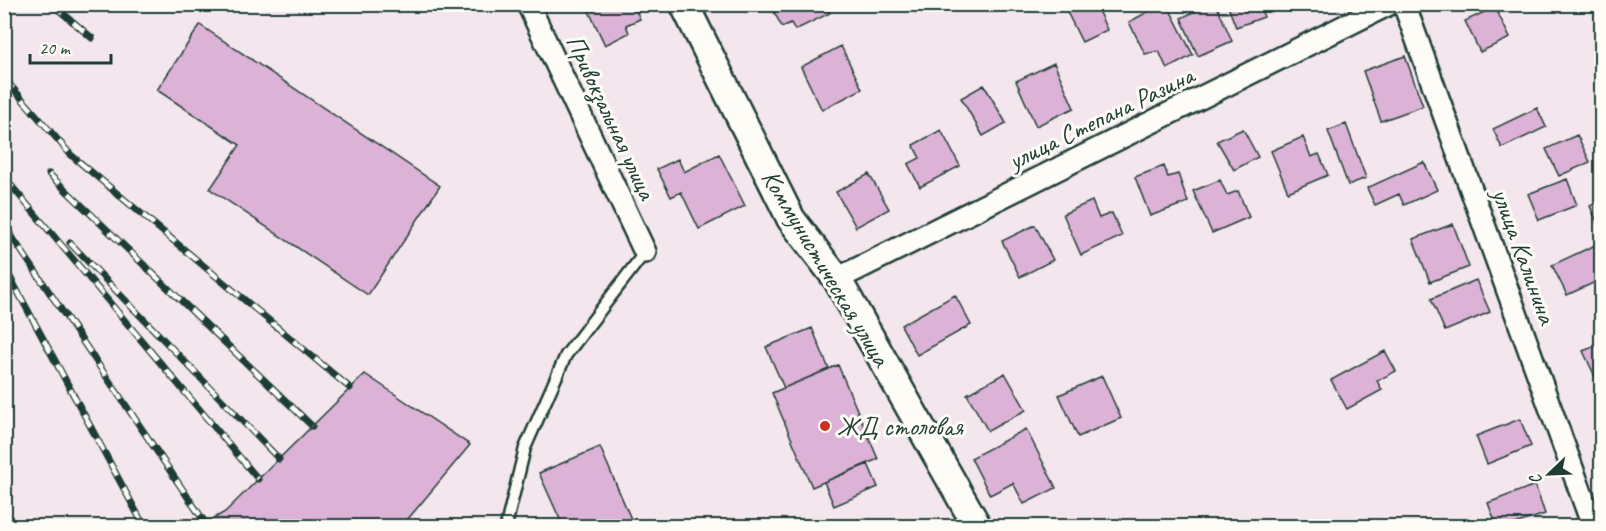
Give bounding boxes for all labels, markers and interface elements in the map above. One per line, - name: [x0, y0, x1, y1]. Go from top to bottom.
- scale bar: [30, 27, 111, 65]
- street label: Привокзальная улица: [558, 29, 664, 206]
- text: 20 m: [39, 37, 72, 59]
- street label: улица Степана Разина: [1001, 58, 1201, 178]
- street label: Коммунистическая улица: [754, 164, 899, 374]
- street label: улица Калинина: [1484, 182, 1564, 330]
- place label: ЖД столовая: [837, 410, 964, 443]
- marker: ЖД столовая: [818, 419, 832, 433]
- north arrow: [1519, 444, 1579, 504]
- text: С: [1525, 470, 1547, 487]

